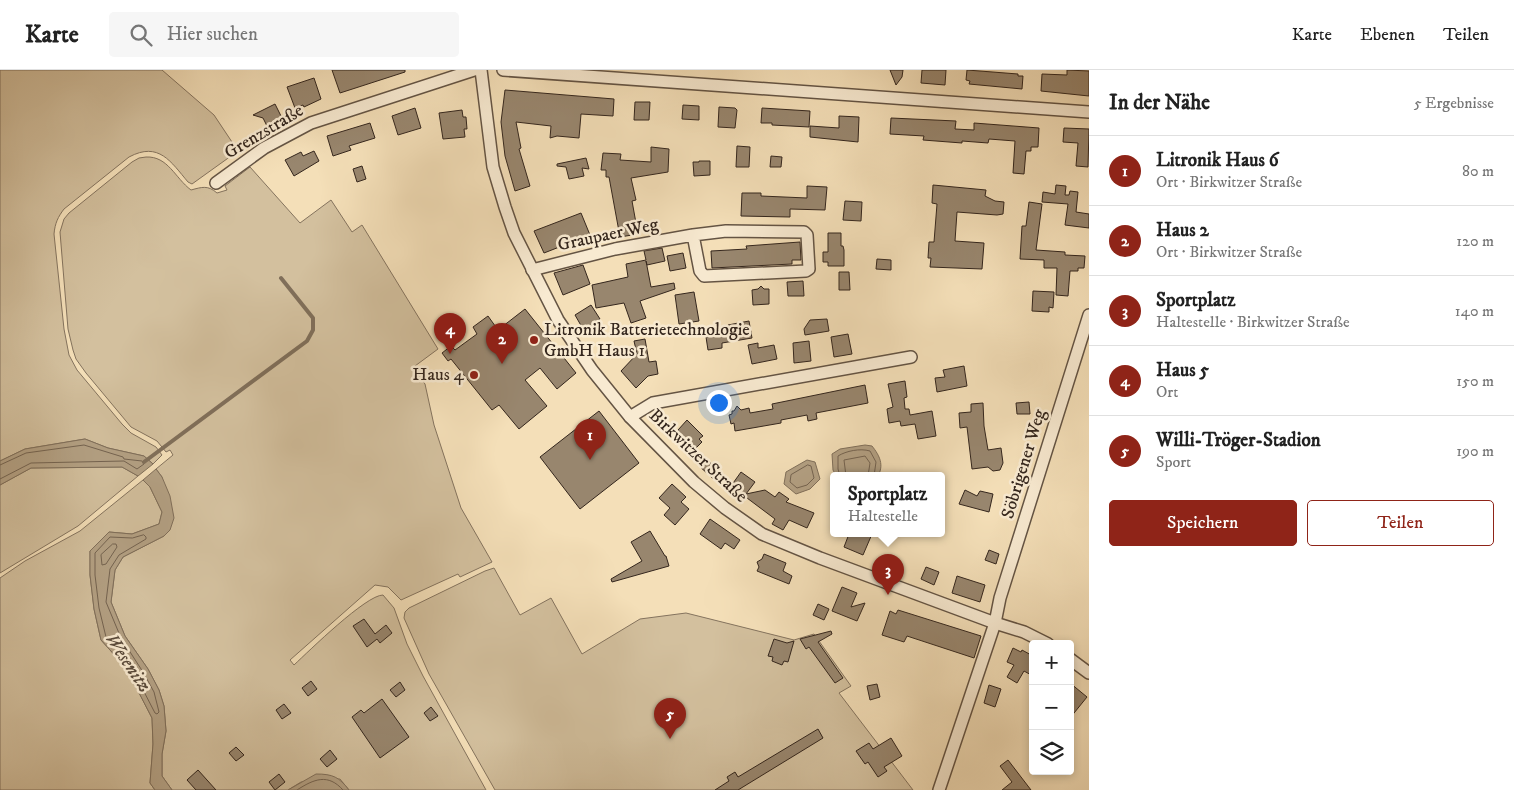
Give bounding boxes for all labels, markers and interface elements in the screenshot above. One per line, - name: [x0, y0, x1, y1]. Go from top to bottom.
- search box: [109, 12, 459, 57]
- text: Karte: [25, 20, 79, 50]
- icon: search: [127, 21, 155, 49]
- text: Hier suchen: [167, 23, 258, 46]
- text: Karte: [1292, 24, 1332, 46]
- text: Ebenen: [1360, 24, 1415, 46]
- text: Teilen: [1443, 24, 1489, 46]
- text: In der Nähe: [1109, 90, 1210, 116]
- text: 5 Ergebnisse: [1414, 93, 1494, 113]
- street label: Grenzstraße: [220, 100, 308, 164]
- text: Litronik Haus 6: [1156, 149, 1279, 172]
- text: 1: [1122, 161, 1128, 181]
- text: 80 m: [1462, 161, 1494, 181]
- text: Ort · Birkwitzer Straße: [1156, 172, 1302, 192]
- street label: Graupaer Weg: [556, 214, 660, 256]
- text: Haus 2: [1156, 219, 1209, 242]
- text: 2: [1121, 231, 1129, 251]
- text: 120 m: [1456, 231, 1494, 251]
- text: Ort · Birkwitzer Straße: [1156, 242, 1302, 262]
- text: Sportplatz: [1156, 289, 1235, 312]
- text: 3: [1122, 301, 1128, 321]
- text: 140 m: [1455, 301, 1494, 321]
- text: Haltestelle · Birkwitzer Straße: [1156, 312, 1350, 332]
- pin: 4: [434, 313, 466, 354]
- place label: Litronik Batterietechnologie GmbH Haus 1: [544, 319, 750, 362]
- pin: 2: [486, 323, 518, 364]
- marker: Litronik Batterietechnologie GmbH Haus 1: [528, 334, 540, 346]
- text: Haus 5: [1156, 359, 1209, 382]
- place label: Haus 4: [412, 364, 465, 386]
- marker: Haus 4: [468, 369, 480, 381]
- text: 4: [1120, 371, 1130, 391]
- text: 150 m: [1456, 371, 1494, 391]
- text: Ort: [1156, 382, 1178, 402]
- your location: [706, 390, 732, 416]
- street label: Birkwitzer Straße: [644, 405, 752, 507]
- street label: Söbrigener Weg: [997, 406, 1051, 521]
- pin: 1: [574, 419, 606, 460]
- text: Willi-Tröger-Stadion: [1156, 429, 1321, 452]
- text: 5: [1121, 441, 1129, 461]
- text: 190 m: [1456, 441, 1494, 461]
- text: Sport: [1156, 452, 1191, 472]
- popup: [830, 472, 945, 537]
- text: Sportplatz: [848, 483, 927, 506]
- button: Speichern: [1109, 500, 1297, 546]
- button: Teilen: [1307, 500, 1494, 546]
- text: Haltestelle: [848, 506, 918, 526]
- pin: 3: [872, 554, 904, 595]
- water label: Wesenitz: [100, 629, 156, 697]
- map controls: [1029, 640, 1074, 775]
- button: +: [1029, 640, 1074, 685]
- button: −: [1029, 685, 1074, 730]
- pin: 5: [654, 698, 686, 739]
- button: layers: [1029, 730, 1074, 775]

